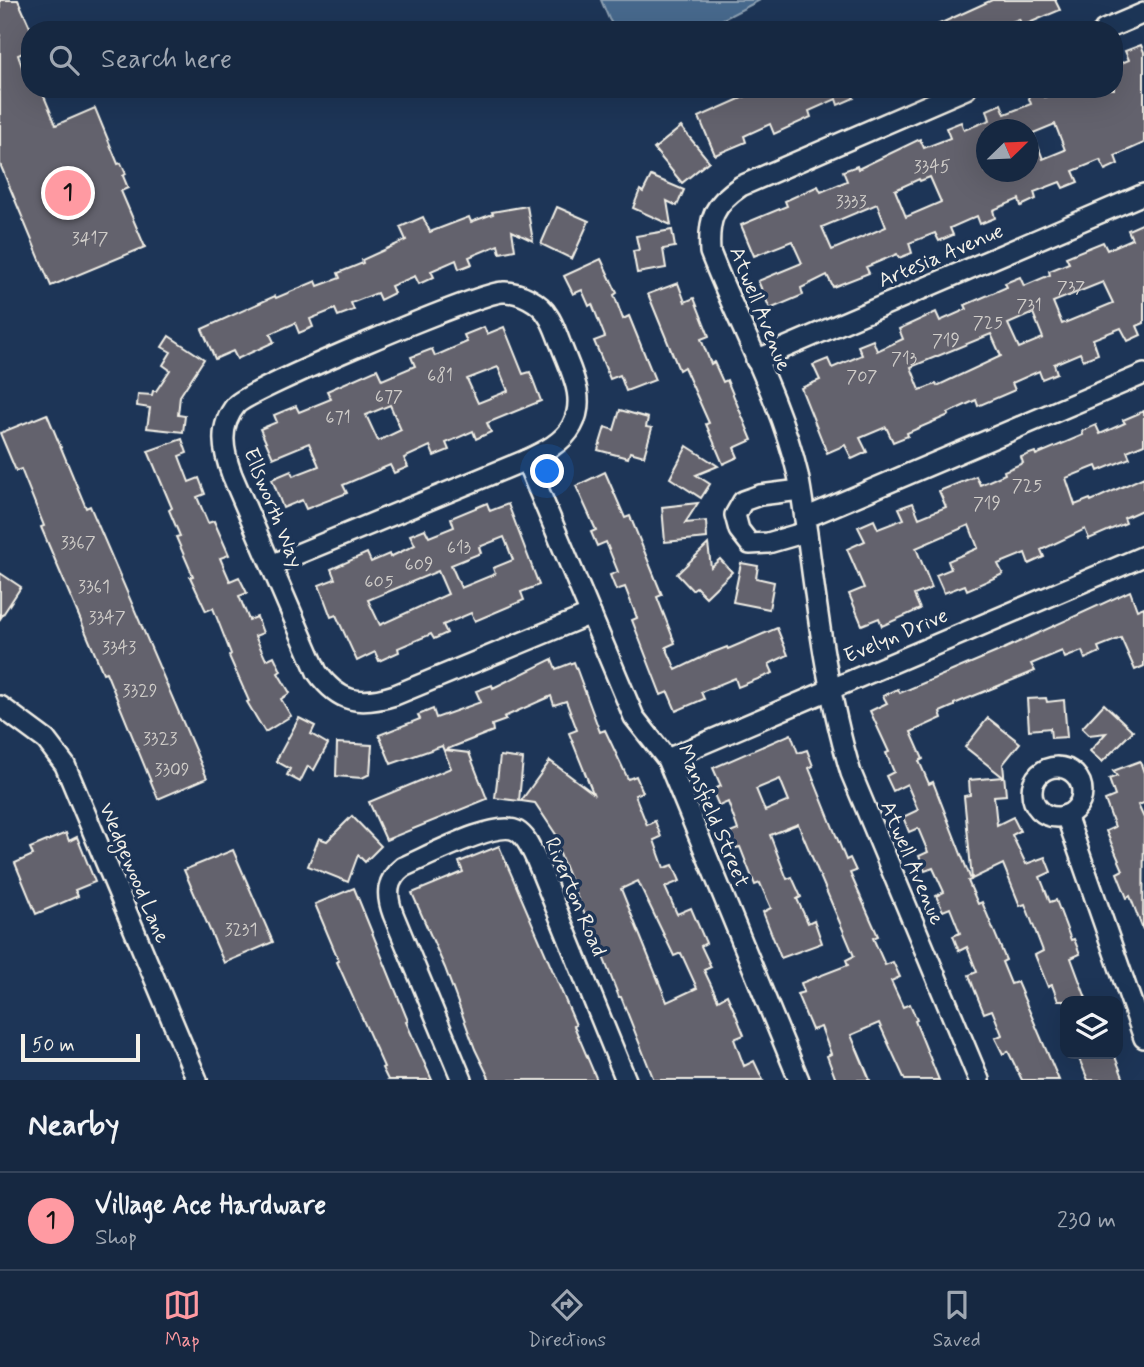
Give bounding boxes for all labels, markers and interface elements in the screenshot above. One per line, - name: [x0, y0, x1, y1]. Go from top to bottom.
- search box: [21, 21, 1123, 98]
- icon: search: [45, 41, 83, 79]
- text: Search here: [101, 43, 232, 77]
- north arrow: [976, 119, 1039, 182]
- house number: 3345: [913, 155, 951, 179]
- pin: 1: [45, 167, 91, 219]
- house number: 3333: [835, 190, 867, 214]
- street label: Artesia Avenue: [874, 217, 1008, 295]
- house number: 3417: [72, 227, 109, 251]
- street label: Atwell Avenue: [722, 242, 798, 376]
- house number: 737: [1057, 276, 1085, 300]
- house number: 731: [1016, 294, 1042, 318]
- house number: 725: [973, 311, 1003, 335]
- house number: 719: [932, 329, 960, 353]
- house number: 713: [891, 347, 917, 371]
- house number: 681: [427, 364, 453, 388]
- house number: 707: [846, 365, 878, 389]
- house number: 677: [375, 385, 403, 409]
- house number: 671: [325, 406, 351, 430]
- street label: Ellsworth Way: [236, 444, 310, 572]
- your location: [530, 454, 564, 488]
- house number: 725: [1012, 474, 1042, 498]
- house number: 719: [973, 492, 1001, 516]
- house number: 3367: [60, 531, 96, 555]
- house number: 613: [447, 536, 471, 560]
- house number: 609: [405, 553, 433, 577]
- house number: 605: [364, 570, 394, 594]
- house number: 3361: [78, 575, 110, 599]
- street label: Evelyn Drive: [840, 602, 952, 670]
- house number: 3347: [88, 606, 126, 630]
- house number: 3343: [102, 636, 136, 660]
- house number: 3329: [122, 679, 158, 703]
- house number: 3323: [143, 727, 177, 751]
- street label: Mansfield Street: [670, 740, 756, 892]
- house number: 3309: [154, 758, 190, 782]
- street label: Atwell Avenue: [873, 797, 951, 929]
- street label: Wedgewood Lane: [91, 799, 176, 948]
- street label: Riverton Road: [537, 833, 613, 961]
- house number: 3231: [224, 918, 258, 942]
- map controls: [1060, 996, 1123, 1059]
- button: layers: [1060, 996, 1123, 1059]
- scale bar: [21, 1031, 140, 1063]
- text: 50 m: [32, 1033, 75, 1058]
- text: Nearby: [28, 1106, 119, 1145]
- text: Village Ace Hardware: [95, 1189, 326, 1223]
- text: 1: [46, 1206, 56, 1236]
- text: 230 m: [1057, 1206, 1116, 1236]
- text: Shop: [95, 1223, 137, 1253]
- tab: Map: [163, 1286, 201, 1353]
- tab: Directions: [528, 1286, 606, 1353]
- tab: Saved: [933, 1286, 981, 1353]

